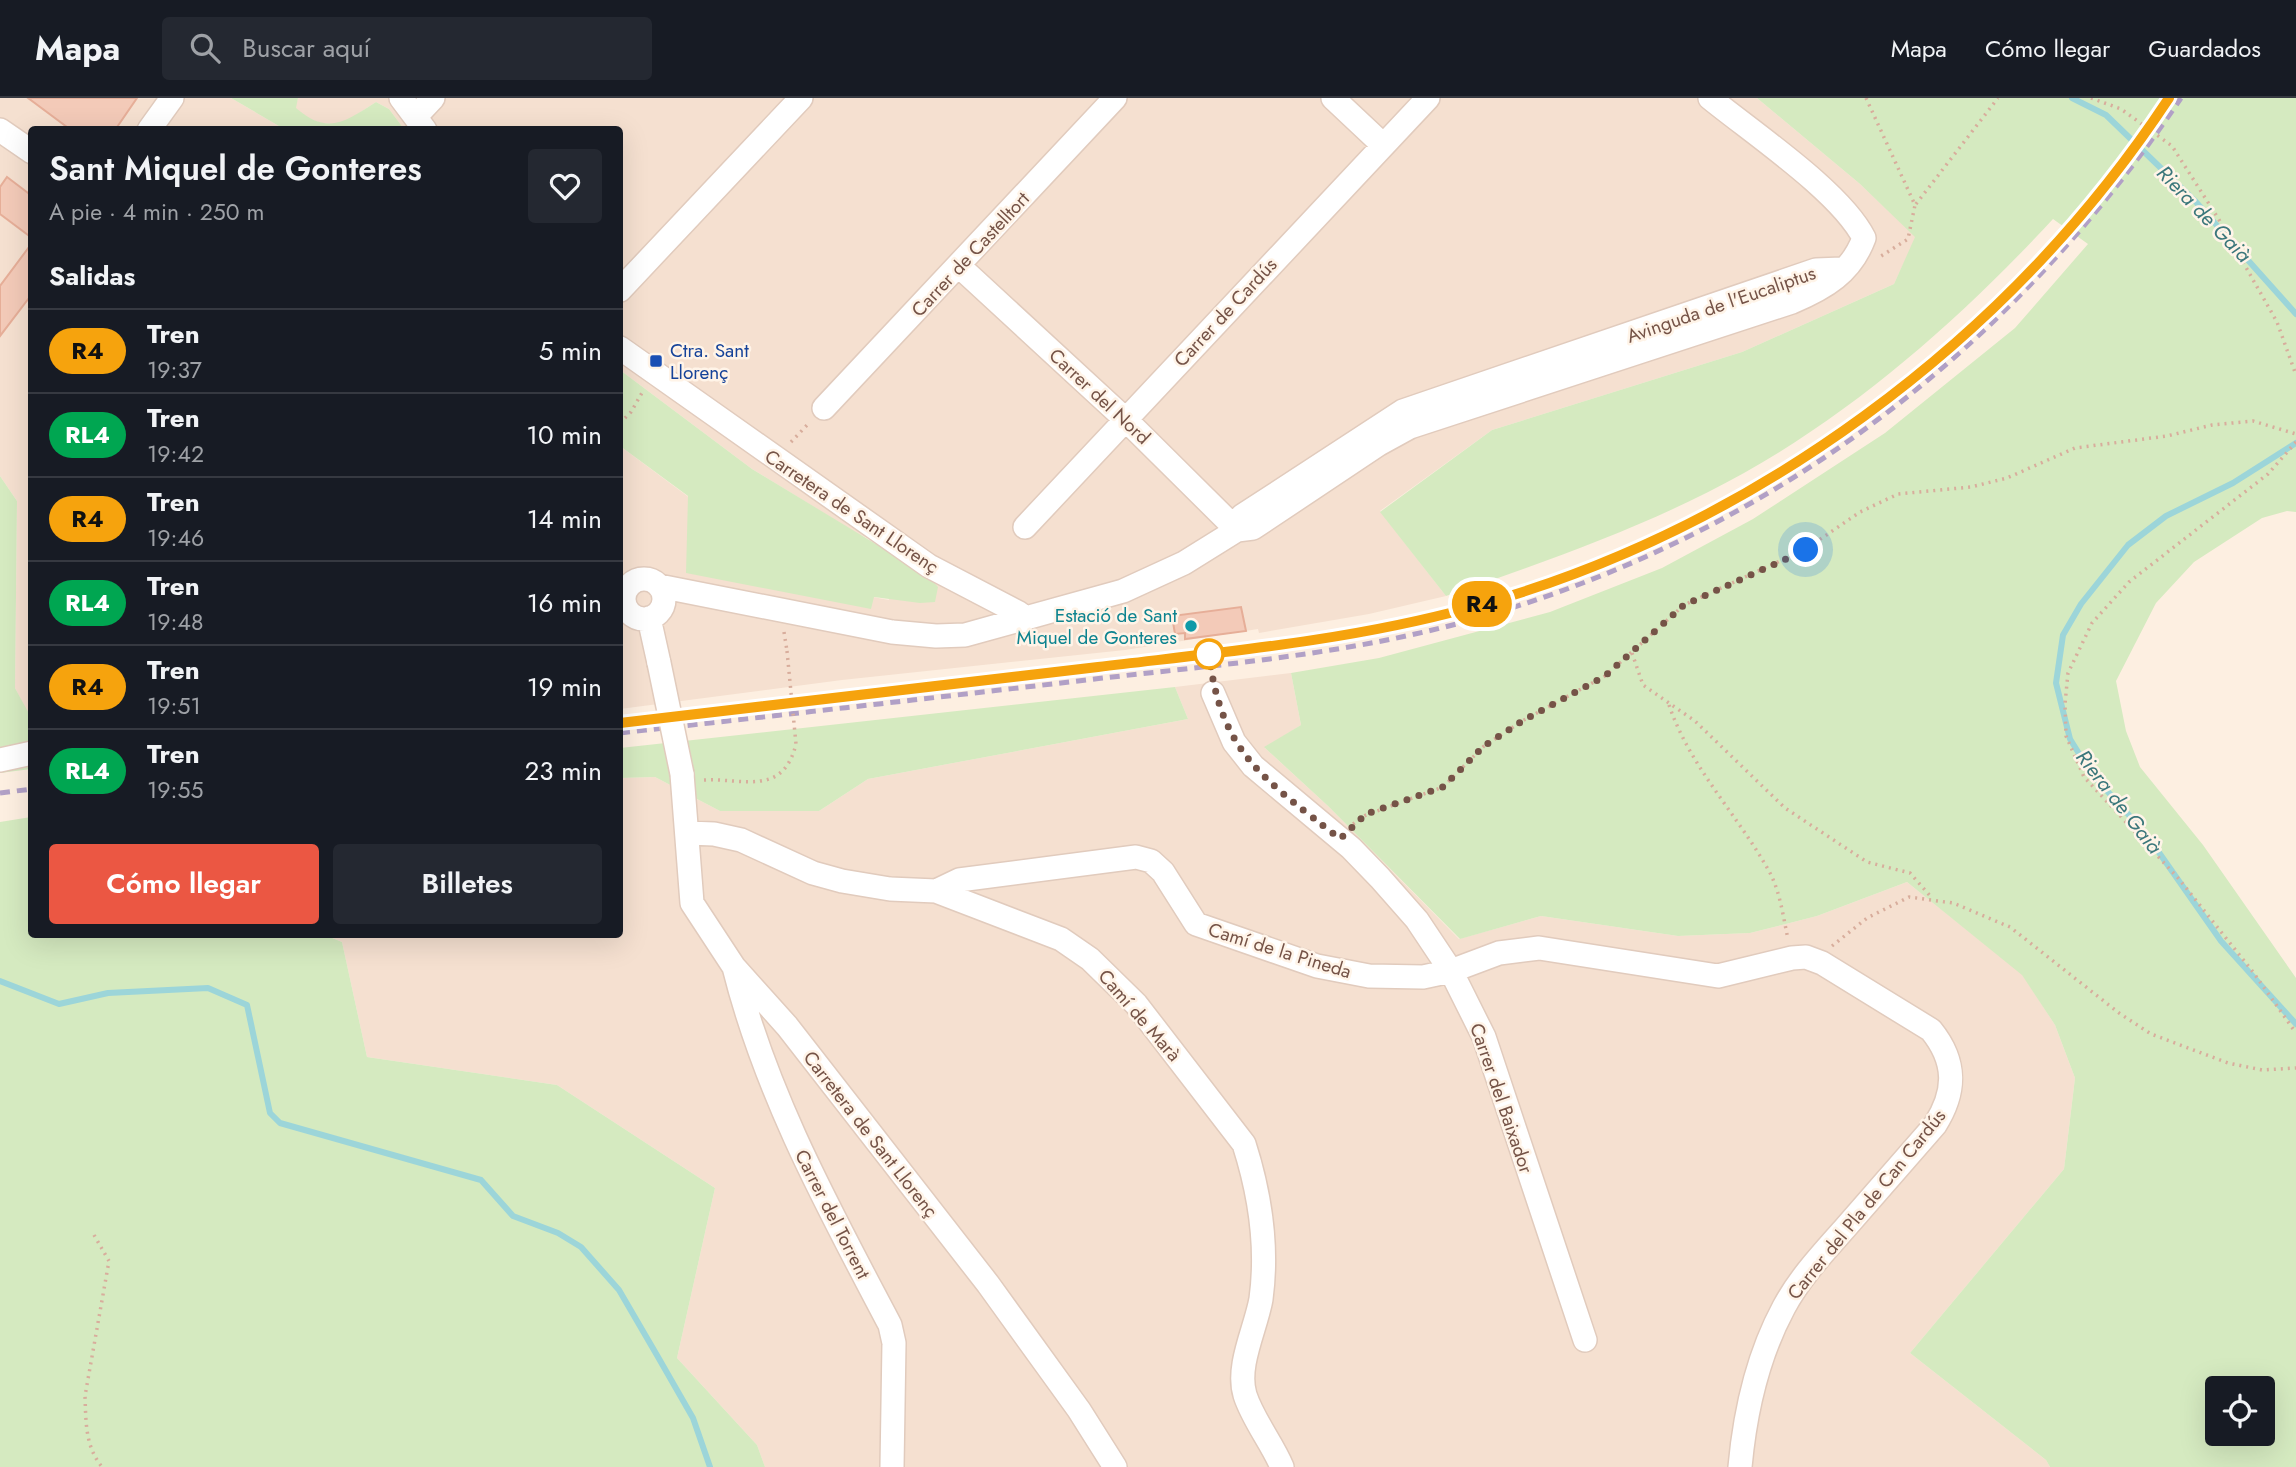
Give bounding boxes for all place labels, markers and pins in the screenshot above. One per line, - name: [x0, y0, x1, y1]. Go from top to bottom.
- place label: Ctra. Sant Llorenç: [670, 337, 749, 386]
- marker: Ctra. Sant Llorenç: [648, 353, 664, 369]
- place label: Estació de Sant Miquel de Gonteres: [1017, 602, 1177, 651]
- marker: Estació de Sant Miquel de Gonteres: [1183, 618, 1199, 634]
- unlabelled marker: [1194, 639, 1224, 669]

